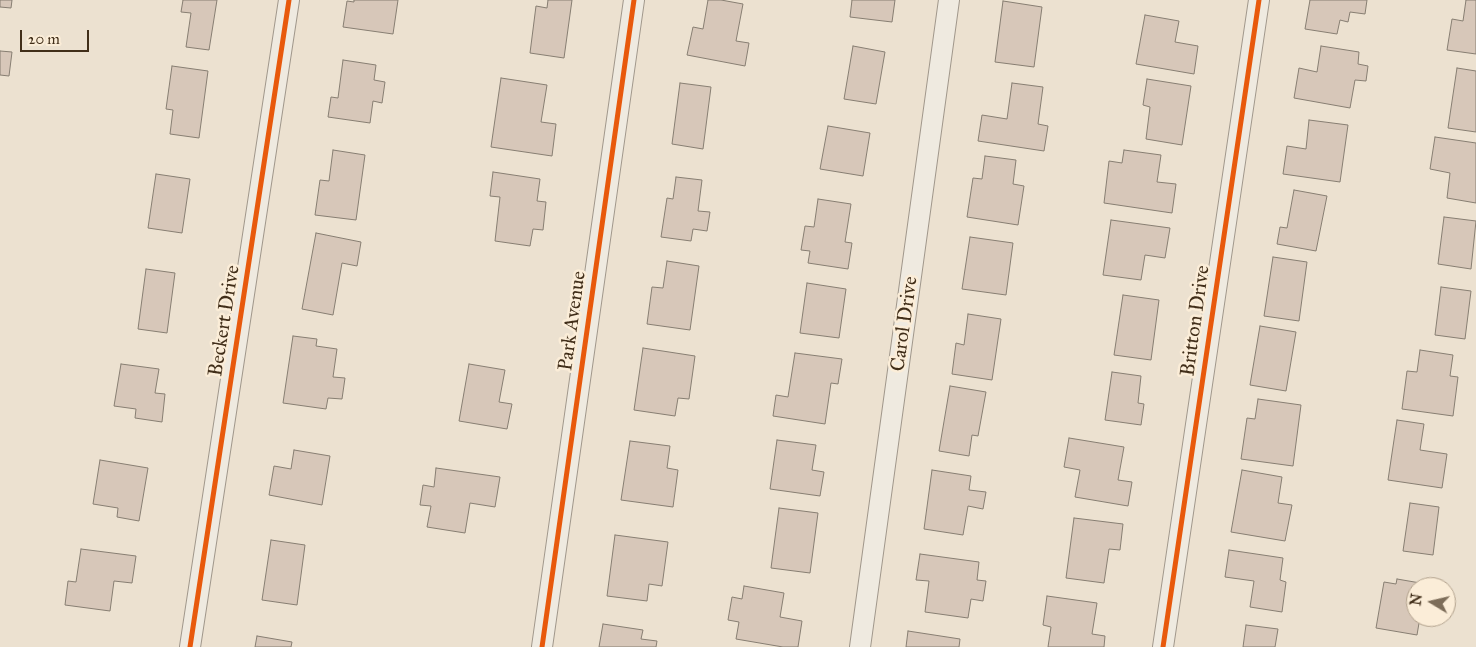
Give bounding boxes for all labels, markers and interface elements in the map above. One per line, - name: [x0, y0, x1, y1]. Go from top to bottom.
- scale bar: [22, 20, 91, 52]
- text: 20 m: [28, 30, 60, 48]
- street label: Beckert Drive: [204, 264, 246, 378]
- street label: Britton Drive: [1176, 264, 1216, 378]
- street label: Park Avenue: [554, 270, 592, 372]
- street label: Carol Drive: [886, 275, 924, 373]
- north arrow: [1406, 577, 1456, 627]
- text: N: [1407, 593, 1426, 607]

